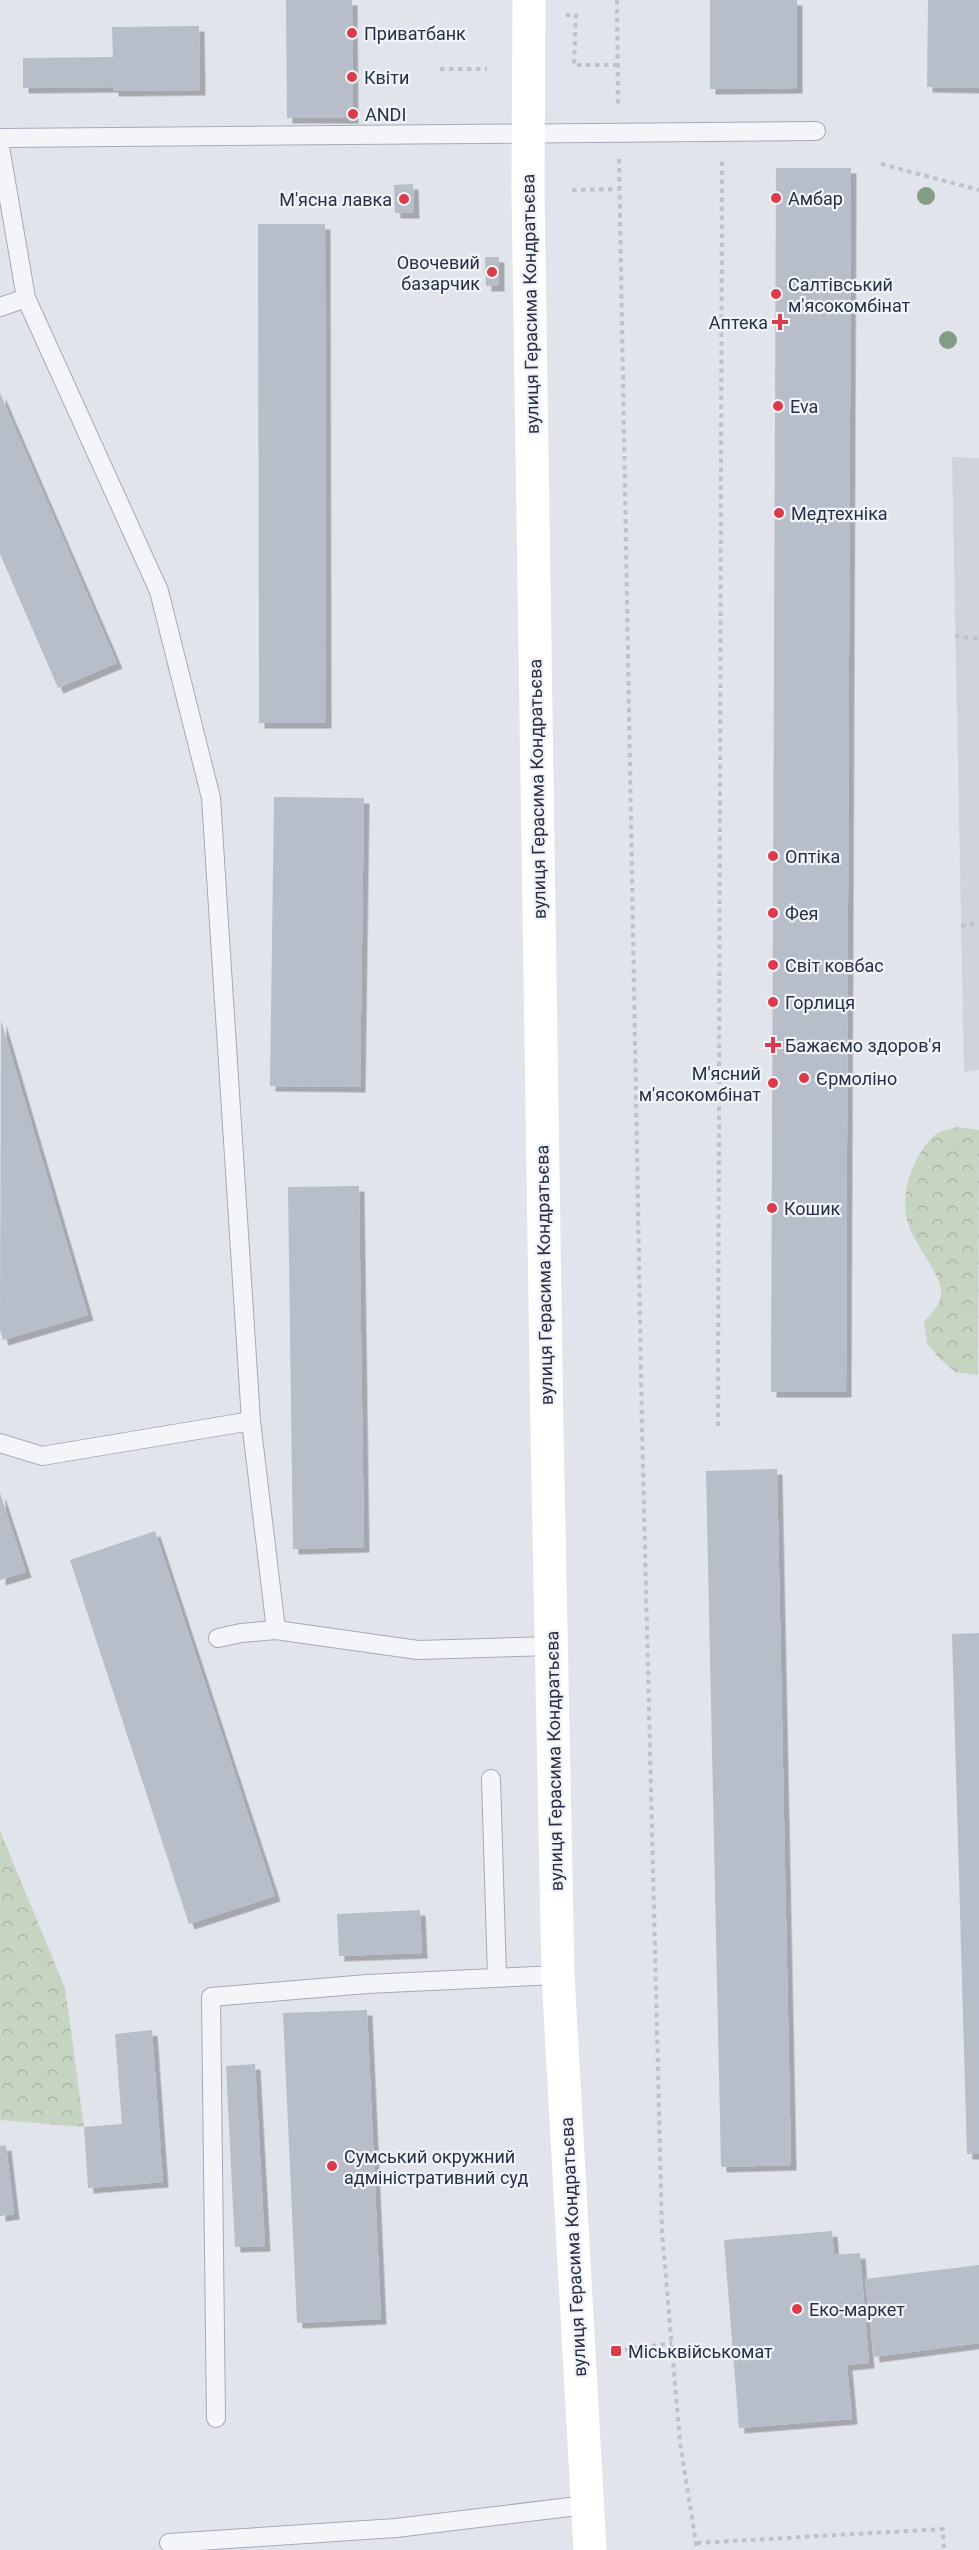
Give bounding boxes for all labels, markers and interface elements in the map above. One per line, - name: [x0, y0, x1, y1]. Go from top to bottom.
- place label: Приватбанк: [364, 23, 466, 44]
- marker: Приватбанк: [345, 26, 359, 40]
- place label: Квіти: [364, 67, 409, 88]
- marker: Квіти: [345, 70, 359, 84]
- place label: ANDI: [365, 104, 406, 125]
- marker: ANDI: [346, 107, 360, 121]
- street label: вулиця Герасима Кондратьєва: [517, 174, 543, 434]
- place label: Амбар: [788, 188, 843, 209]
- place label: М'ясна лавка: [279, 189, 392, 210]
- marker: Амбар: [769, 191, 783, 205]
- marker: М'ясна лавка: [397, 192, 411, 206]
- place label: Овочевий базарчик: [397, 252, 480, 294]
- marker: Овочевий базарчик: [485, 265, 499, 279]
- place label: Салтівський м'ясокомбінат: [788, 274, 911, 316]
- marker: Салтівський м'ясокомбінат: [769, 287, 783, 301]
- place label: Аптека: [709, 312, 768, 333]
- marker: Аптека: [773, 315, 787, 329]
- place label: Eva: [790, 396, 818, 417]
- marker: Eva: [771, 399, 785, 413]
- place label: Медтехніка: [791, 503, 888, 524]
- marker: Медтехніка: [772, 506, 786, 520]
- street label: вулиця Герасима Кондратьєва: [524, 659, 550, 919]
- place label: Оптіка: [785, 846, 840, 867]
- marker: Оптіка: [766, 849, 780, 863]
- place label: Фея: [785, 903, 818, 924]
- marker: Фея: [766, 906, 780, 920]
- place label: Світ ковбас: [785, 955, 884, 976]
- marker: Світ ковбас: [766, 958, 780, 972]
- place label: Горлиця: [785, 992, 855, 1013]
- marker: Горлиця: [766, 995, 780, 1009]
- place label: Бажаємо здоров'я: [785, 1035, 941, 1056]
- marker: Бажаємо здоров'я: [766, 1038, 780, 1052]
- place label: М'ясний м'ясокомбінат: [639, 1063, 761, 1105]
- place label: Єрмоліно: [816, 1068, 897, 1089]
- marker: Єрмоліно: [797, 1071, 811, 1085]
- marker: М'ясний м'ясокомбінат: [766, 1076, 780, 1090]
- street label: вулиця Герасима Кондратьєва: [531, 1145, 557, 1405]
- place label: Кошик: [784, 1198, 841, 1219]
- marker: Кошик: [765, 1201, 779, 1215]
- street label: вулиця Герасима Кондратьєва: [541, 1631, 567, 1891]
- street label: вулиця Герасима Кондратьєва: [556, 2116, 590, 2378]
- place label: Сумський окружний адміністративний суд: [344, 2146, 528, 2188]
- marker: Сумський окружний адміністративний суд: [325, 2159, 339, 2173]
- place label: Еко-маркет: [809, 2299, 905, 2320]
- marker: Еко-маркет: [790, 2302, 804, 2316]
- place label: Міськвійськомат: [628, 2341, 773, 2362]
- marker: Міськвійськомат: [609, 2344, 623, 2358]

